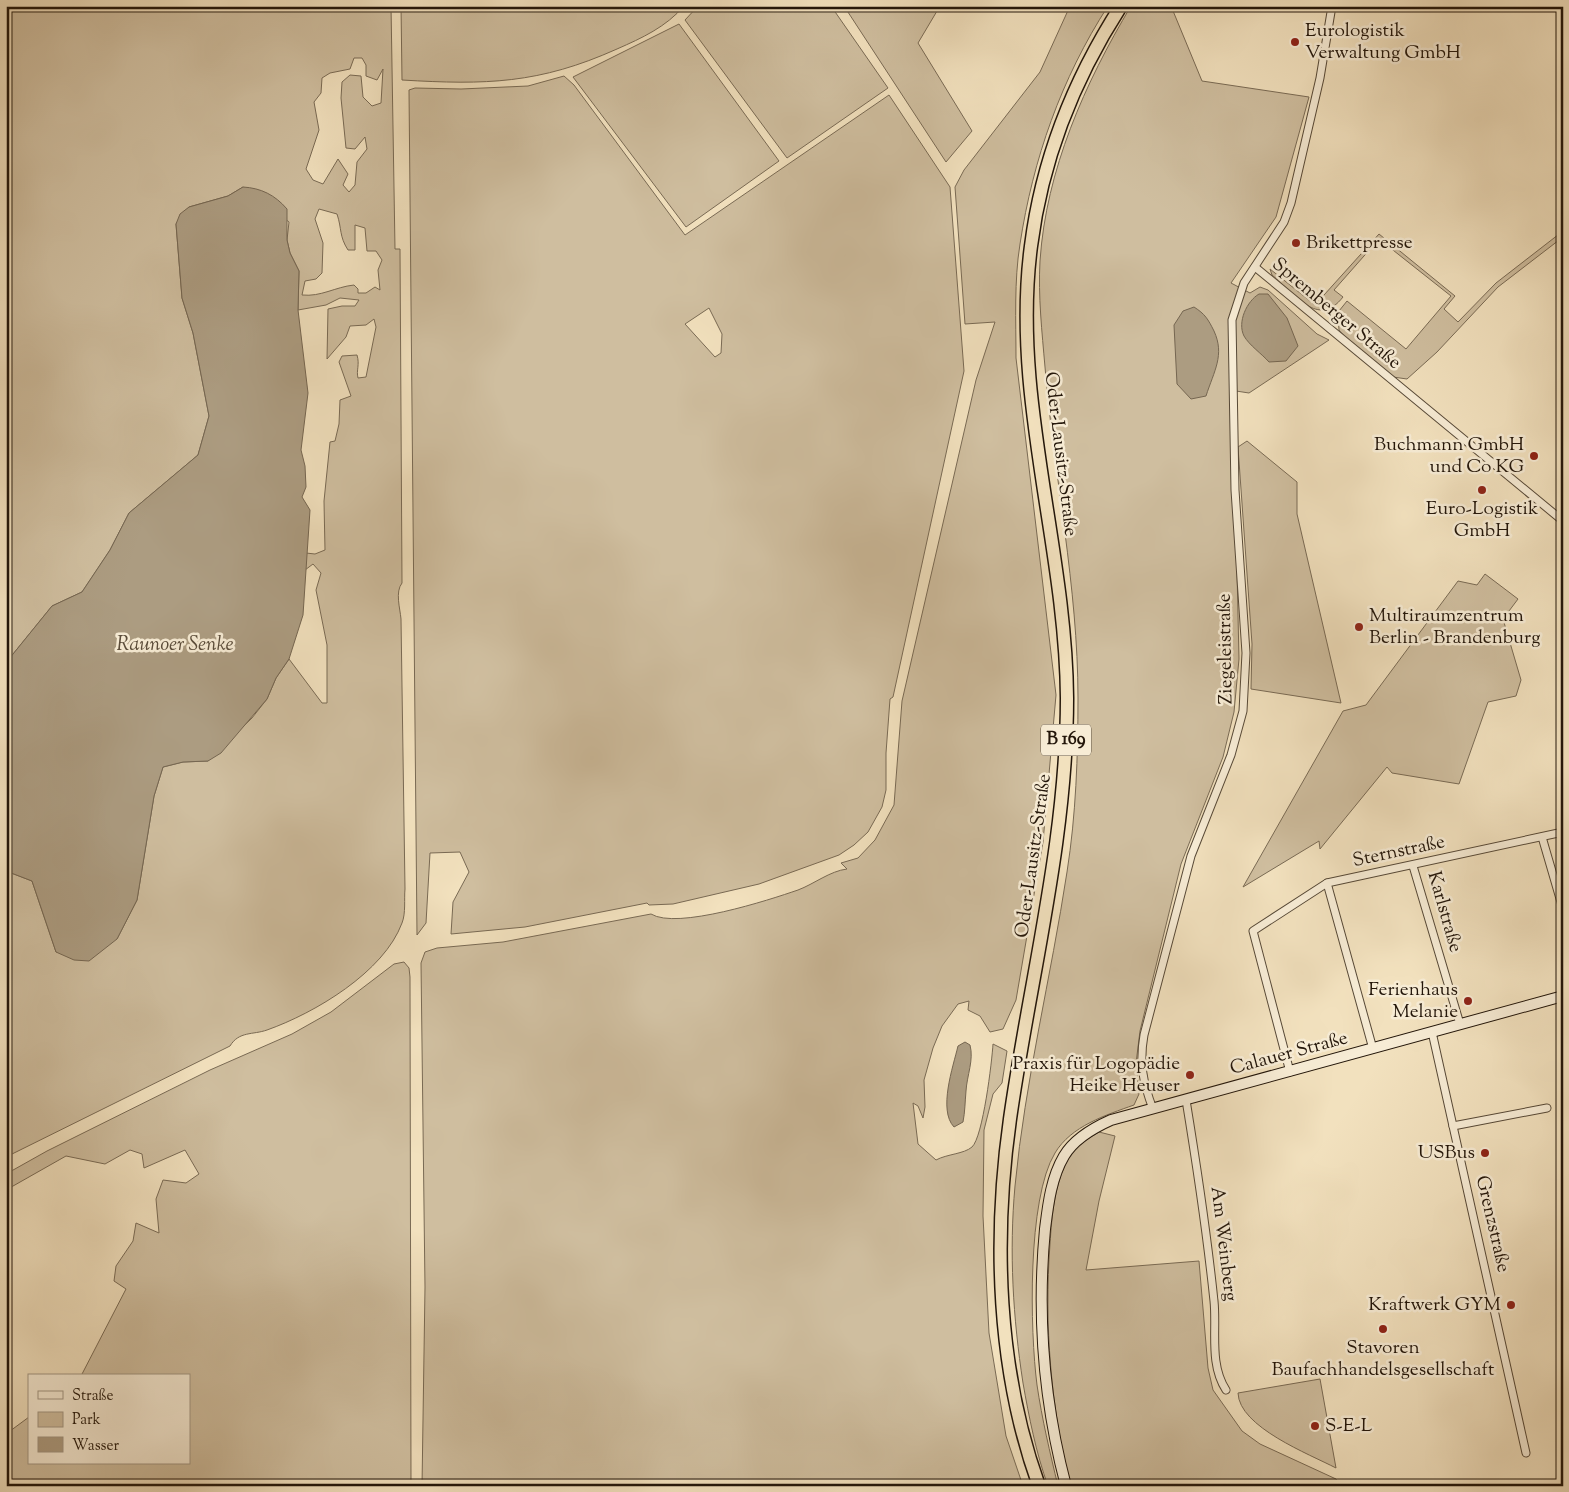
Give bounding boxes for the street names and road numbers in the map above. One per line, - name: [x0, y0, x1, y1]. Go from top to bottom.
- street label: Spremberger Straße: [1265, 252, 1407, 376]
- street label: Oder-Lausitz-Straße: [1037, 370, 1084, 538]
- street label: Ziegeleistraße: [1212, 593, 1240, 705]
- road number: B 169: [1041, 724, 1091, 756]
- street label: Oder-Lausitz-Straße: [1009, 772, 1059, 940]
- street label: Sternstraße: [1350, 829, 1448, 875]
- street label: Karlstraße: [1420, 868, 1468, 956]
- street label: Calauer Straße: [1227, 1025, 1351, 1083]
- street label: Grenzstraße: [1468, 1173, 1516, 1275]
- street label: Am Weinberg: [1203, 1185, 1243, 1303]

